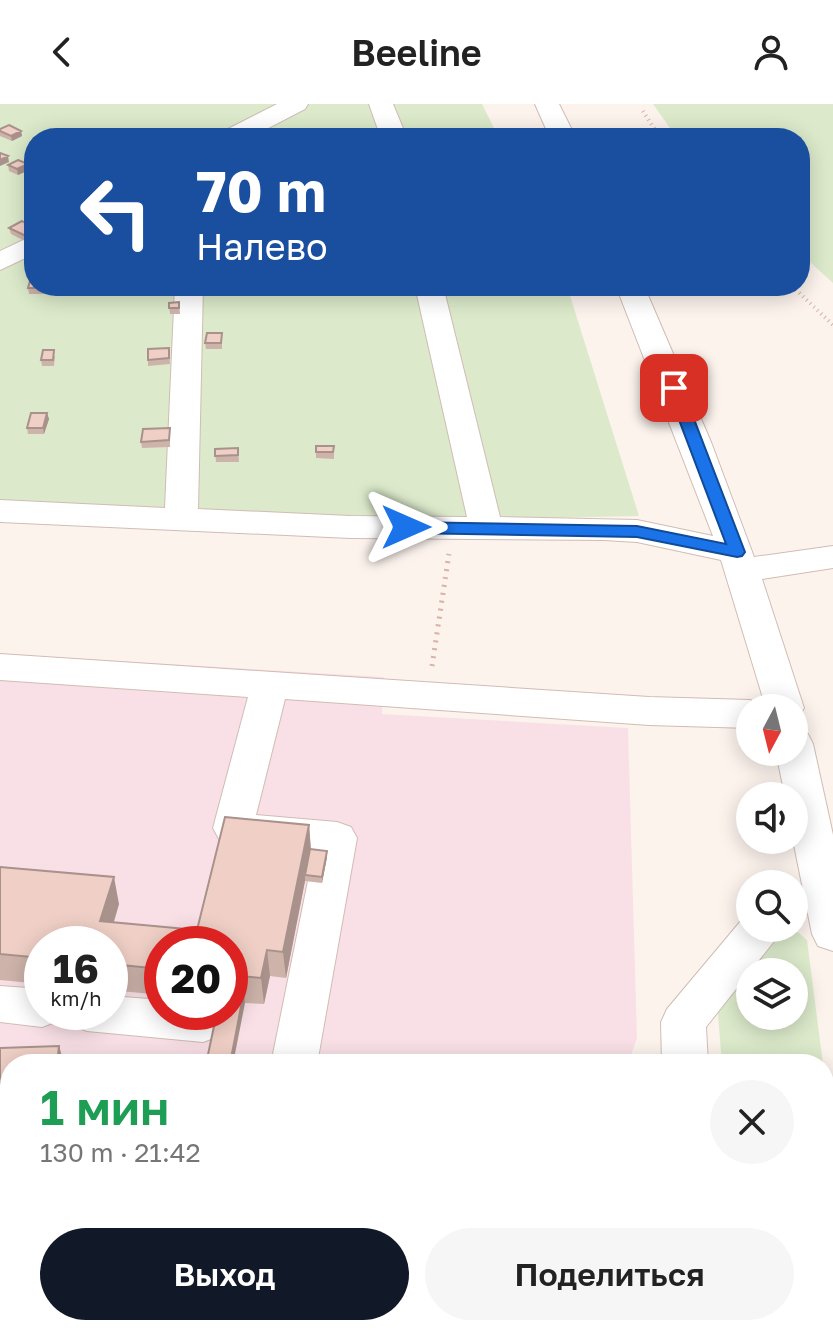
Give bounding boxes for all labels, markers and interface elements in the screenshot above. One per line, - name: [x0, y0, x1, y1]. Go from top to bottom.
- icon: back: [40, 30, 84, 74]
- icon: person: [749, 30, 793, 74]
- text: Beeline: [351, 31, 482, 74]
- text: 70 m: [196, 157, 326, 224]
- icon: left: [64, 160, 168, 264]
- text: Налево: [196, 225, 328, 268]
- pin: [640, 354, 708, 422]
- icon: arrive: [652, 366, 696, 410]
- position arrow: [364, 485, 448, 569]
- north arrow: [736, 694, 808, 766]
- map controls: [736, 694, 808, 1030]
- button: sound: [736, 782, 808, 854]
- button: search: [736, 870, 808, 942]
- speed limit sign: 20: [144, 926, 248, 1030]
- text: 16: [53, 944, 99, 992]
- button: layers: [736, 958, 808, 1030]
- text: km/h: [51, 986, 101, 1010]
- text: 1 мин: [40, 1078, 169, 1136]
- button: close: [710, 1080, 794, 1164]
- text: 130 m · 21:42: [40, 1137, 201, 1168]
- button: Выход: [40, 1228, 409, 1320]
- button: Поделиться: [425, 1228, 794, 1320]

